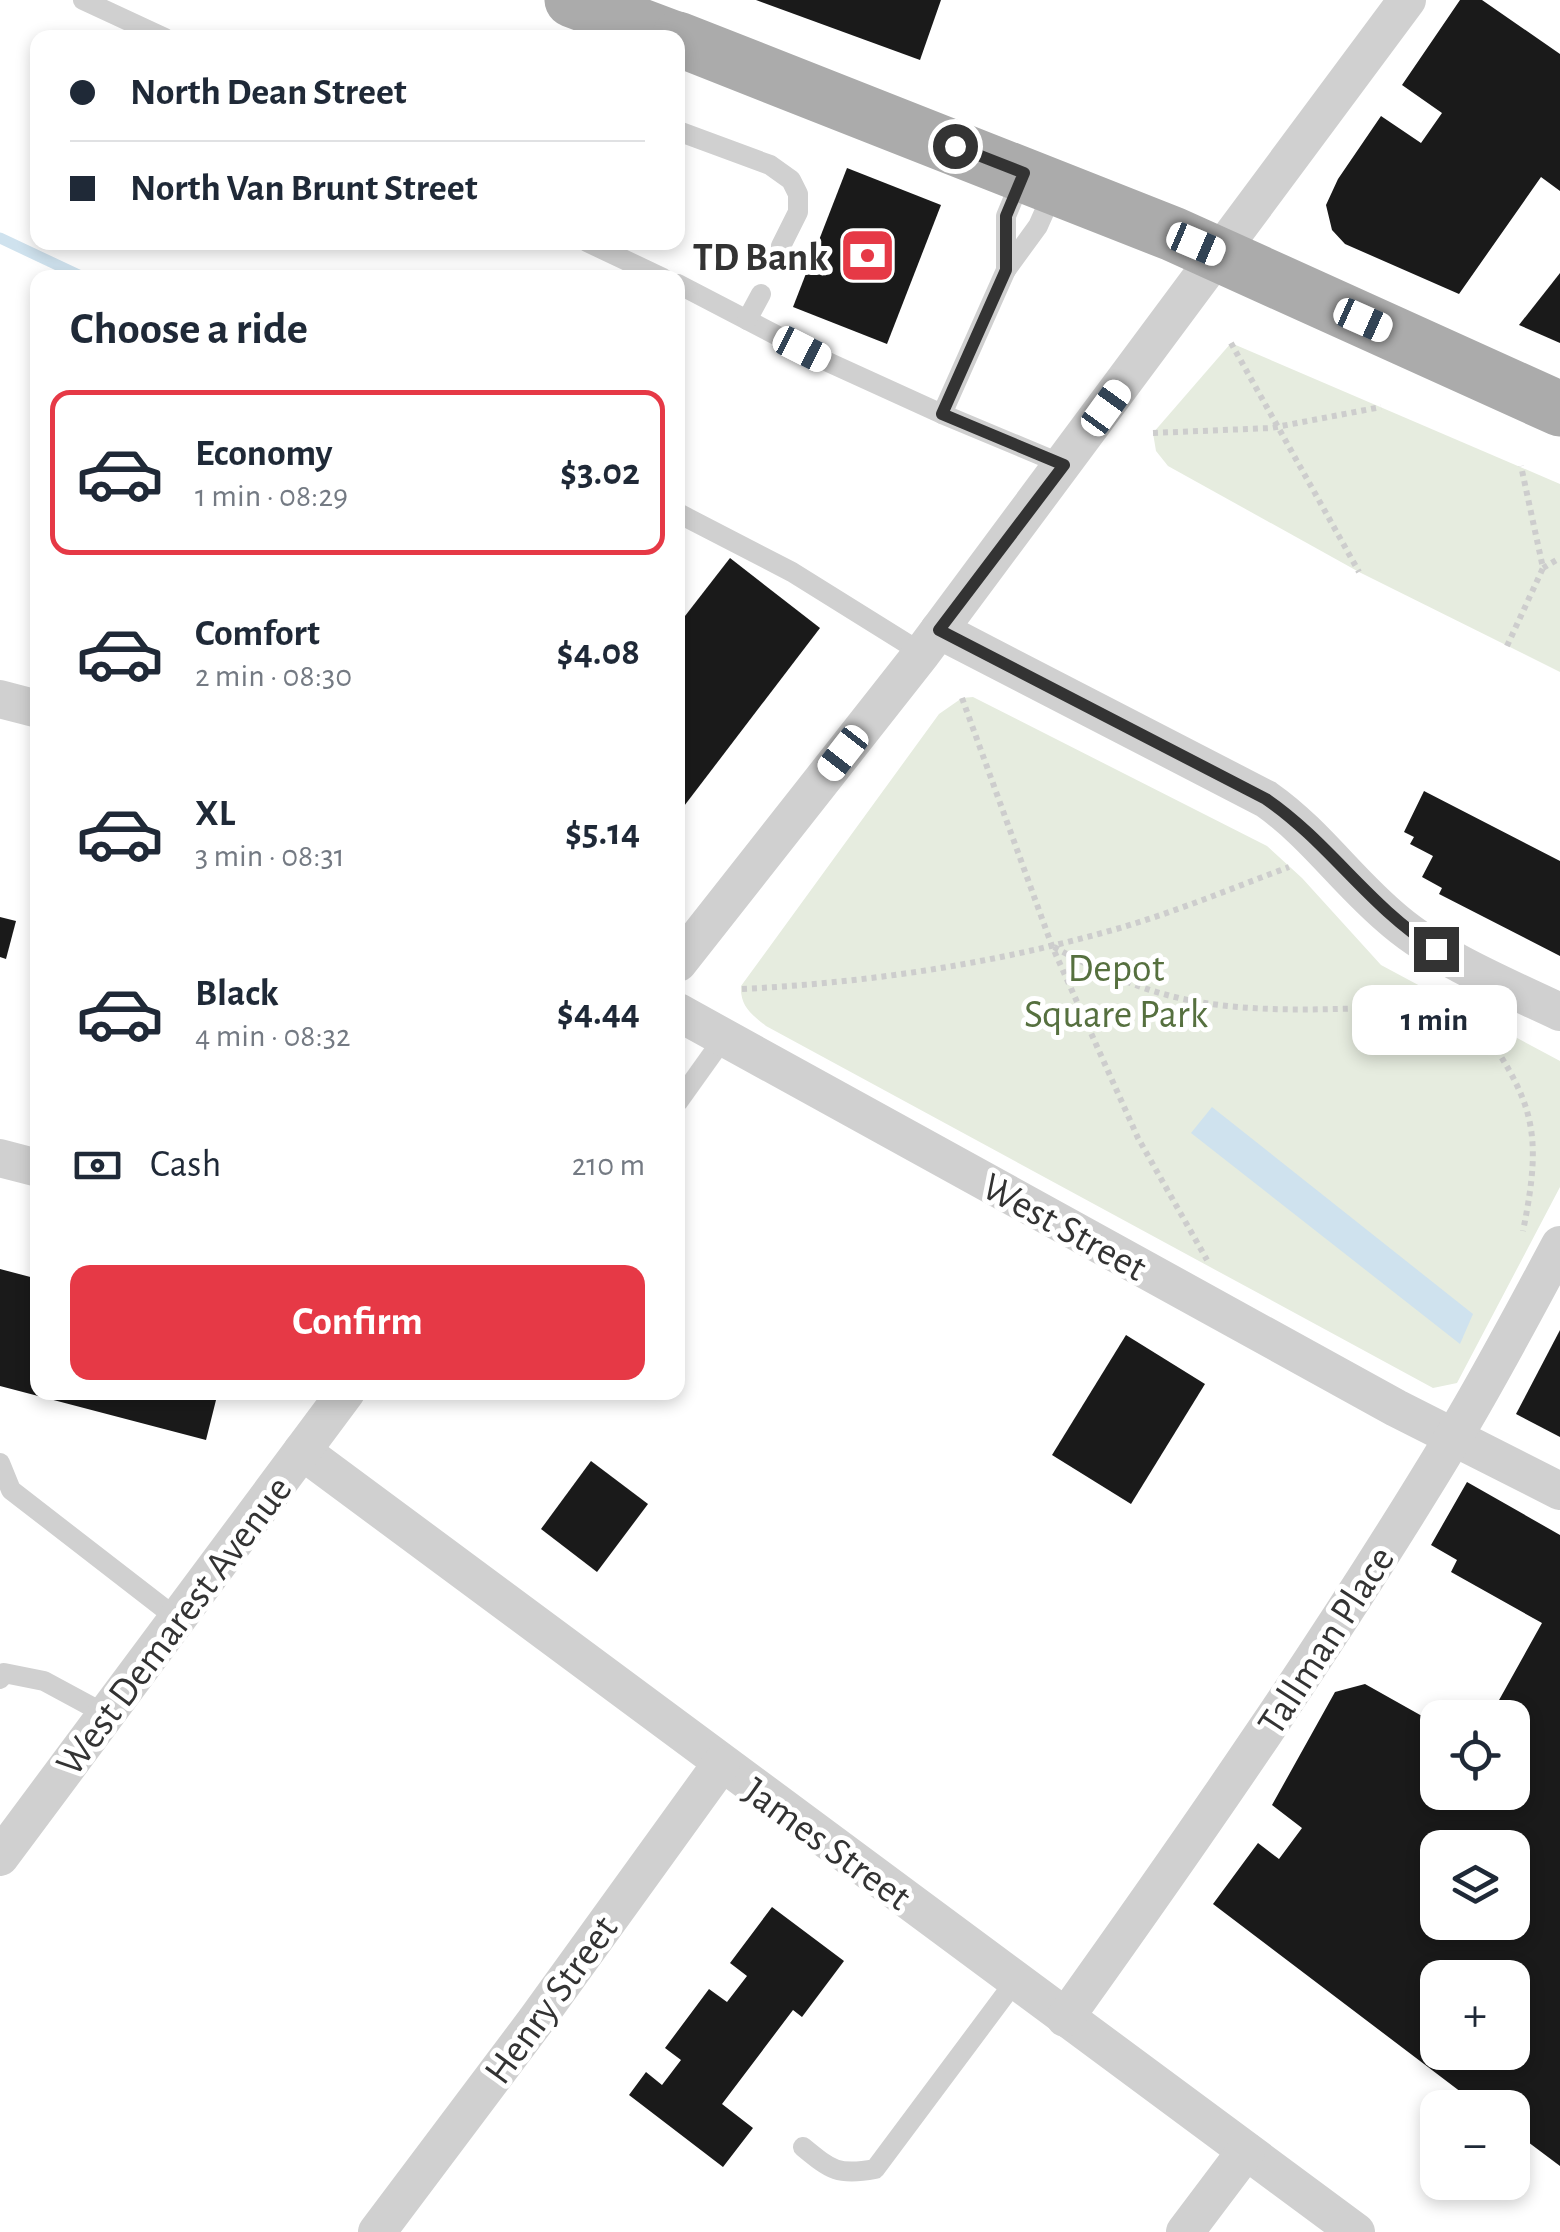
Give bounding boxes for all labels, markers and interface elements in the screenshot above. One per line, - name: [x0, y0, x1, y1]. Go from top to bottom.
- text: North Dean Street: [130, 74, 407, 112]
- route start: [933, 124, 978, 169]
- text: North Van Brunt Street: [130, 170, 478, 208]
- car: [1163, 218, 1229, 270]
- bank icon: TD Bank: [837, 226, 897, 286]
- place label: TD Bank: [693, 238, 828, 278]
- car: [1329, 294, 1397, 346]
- text: Choose a ride: [70, 307, 308, 352]
- car: [768, 322, 836, 376]
- car: [1076, 375, 1136, 441]
- icon: car: [75, 428, 165, 518]
- text: Economy: [195, 435, 333, 473]
- text: $3.02: [560, 454, 640, 492]
- text: 1 min · 08:29: [195, 480, 348, 512]
- icon: car: [75, 608, 165, 698]
- text: Comfort: [195, 615, 320, 653]
- text: $4.08: [557, 634, 640, 672]
- text: 2 min · 08:30: [195, 660, 352, 692]
- car: [813, 720, 873, 786]
- icon: car: [75, 788, 165, 878]
- text: XL: [195, 795, 235, 833]
- text: $5.14: [565, 814, 640, 852]
- text: 3 min · 08:31: [195, 840, 345, 872]
- route end: [1414, 927, 1459, 972]
- park label: Depot Square Park: [1024, 949, 1208, 1035]
- icon: car: [75, 968, 165, 1058]
- text: Black: [195, 975, 279, 1013]
- callout: 1 min: [1354, 984, 1518, 1054]
- text: $4.44: [557, 994, 640, 1032]
- text: 1 min: [1401, 1004, 1468, 1036]
- text: 4 min · 08:32: [195, 1020, 351, 1052]
- icon: cash: [70, 1138, 125, 1193]
- text: Cash: [150, 1146, 221, 1184]
- text: 210 m: [572, 1149, 645, 1181]
- street label: West Street: [975, 1166, 1153, 1289]
- button: Confirm: [70, 1265, 645, 1380]
- street label: West Demarest Avenue: [49, 1469, 300, 1783]
- street label: Tallman Place: [1251, 1540, 1402, 1742]
- map controls: [1420, 1700, 1530, 2200]
- button: locate: [1420, 1700, 1530, 1810]
- street label: James Street: [736, 1771, 918, 1918]
- button: layers: [1420, 1830, 1530, 1940]
- street label: Henry Street: [478, 1909, 626, 2091]
- button: +: [1420, 1960, 1530, 2070]
- button: −: [1420, 2090, 1530, 2200]

